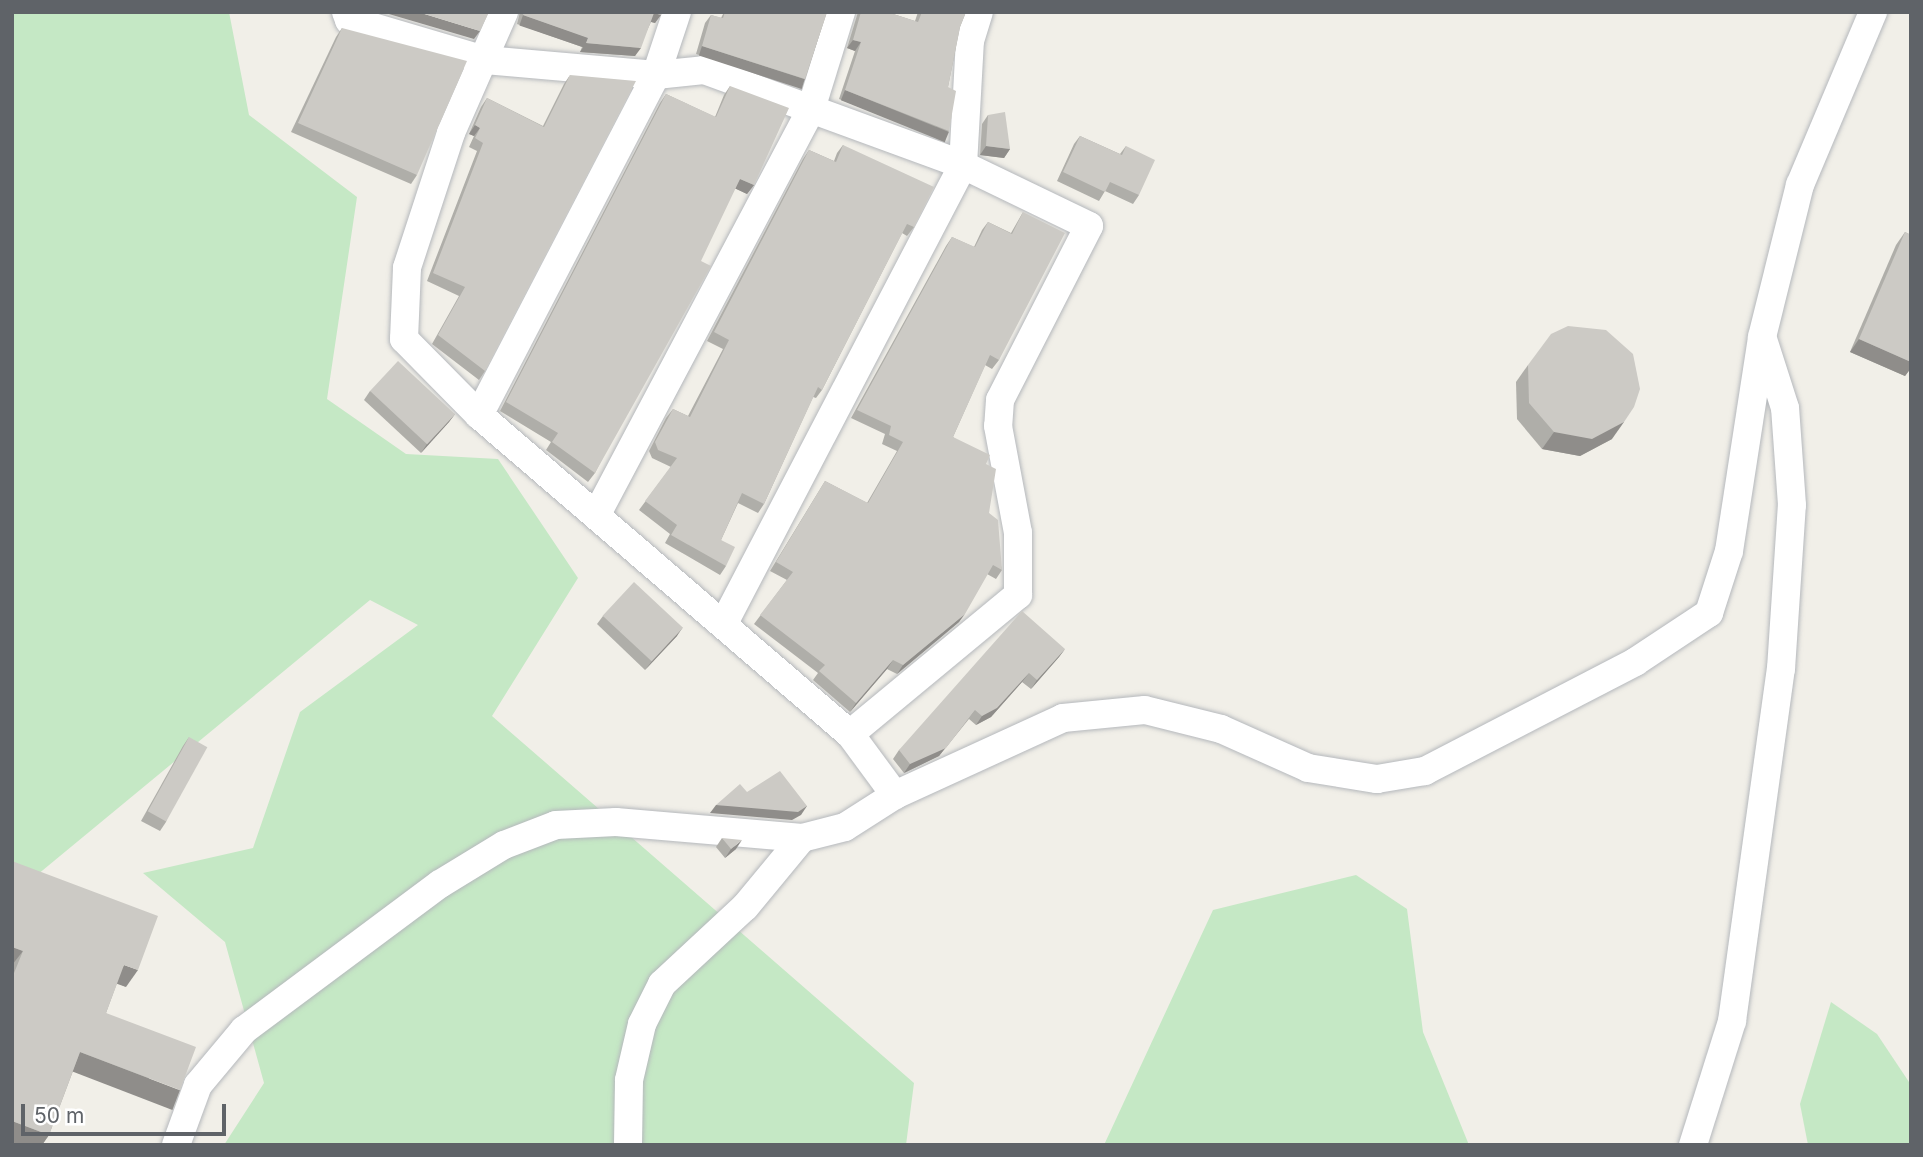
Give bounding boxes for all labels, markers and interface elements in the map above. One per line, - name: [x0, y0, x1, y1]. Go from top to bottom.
- scale bar: [24, 1090, 229, 1134]
- text: 50 m: [34, 1103, 84, 1128]

